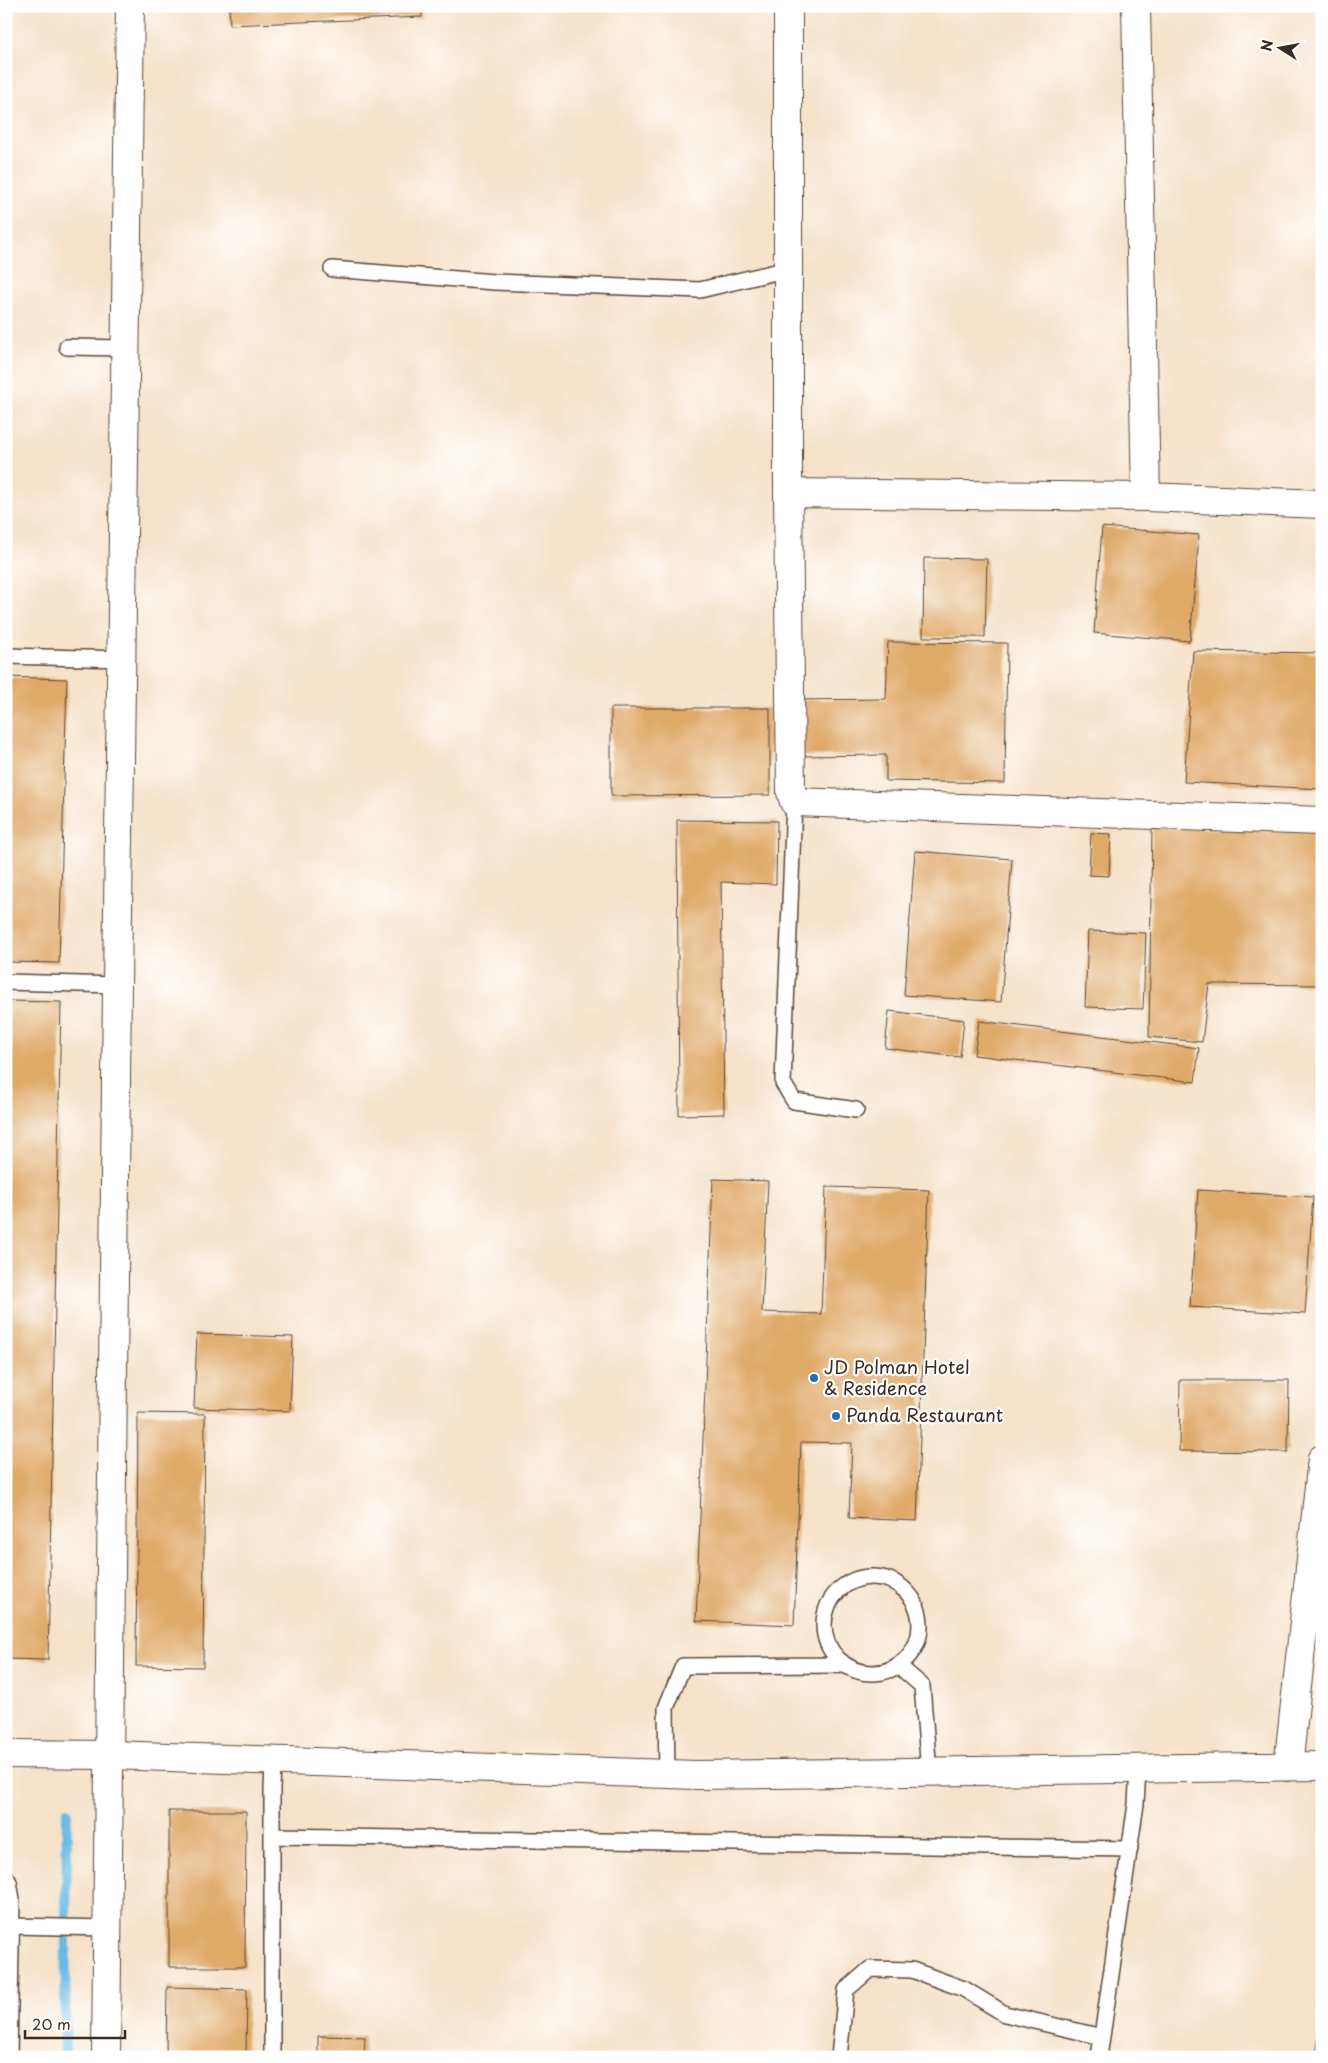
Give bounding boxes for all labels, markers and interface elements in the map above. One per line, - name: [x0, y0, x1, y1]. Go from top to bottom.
- north arrow: [1256, 22, 1306, 72]
- text: N: [1255, 38, 1278, 53]
- place label: JD Polman Hotel & Residence: [824, 1353, 970, 1401]
- marker: JD Polman Hotel & Residence: [808, 1372, 820, 1384]
- place label: Panda Restaurant: [846, 1401, 1003, 1428]
- marker: Panda Restaurant: [830, 1410, 842, 1422]
- scale bar: [25, 2008, 125, 2040]
- text: 20 m: [32, 2012, 71, 2035]

